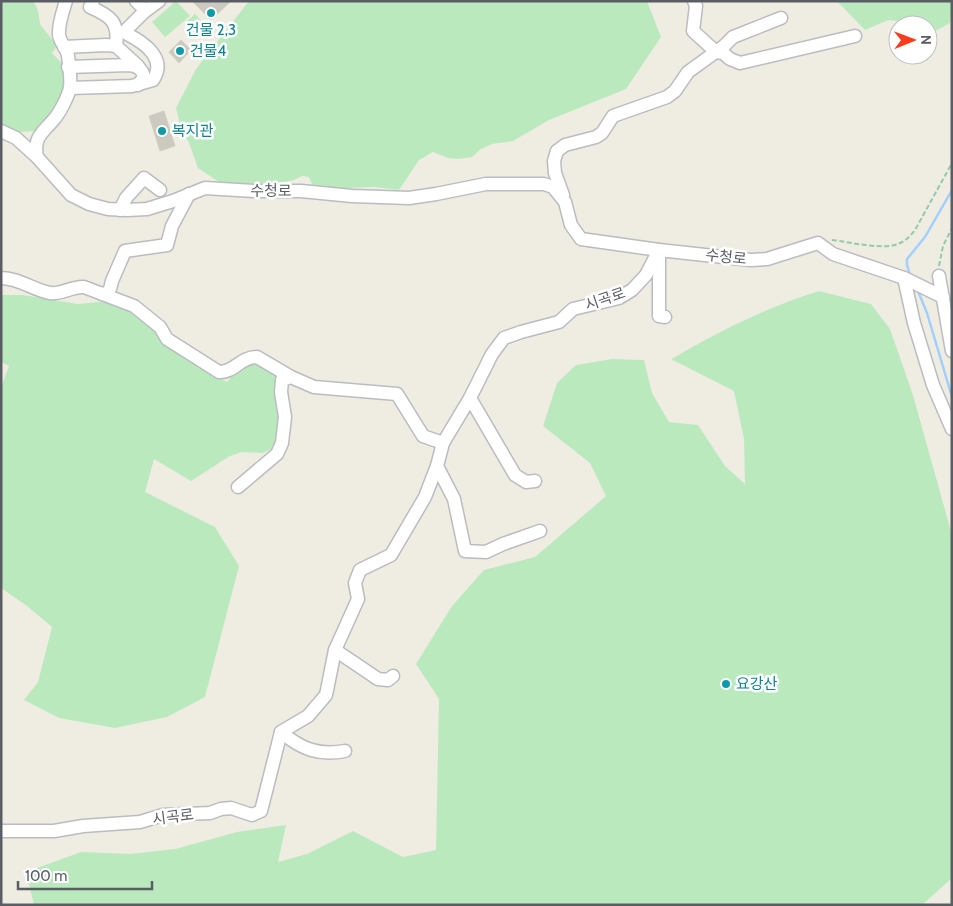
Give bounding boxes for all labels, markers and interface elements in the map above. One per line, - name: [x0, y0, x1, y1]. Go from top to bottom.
- marker: 건물 2,3: [205, 7, 217, 19]
- north arrow: [888, 15, 938, 65]
- place label: 건물 2,3: [186, 21, 236, 39]
- text: N: [917, 35, 935, 45]
- place label: 건물4: [190, 42, 227, 60]
- marker: 건물4: [174, 45, 186, 57]
- place label: 복지관: [172, 122, 214, 140]
- marker: 복지관: [156, 125, 168, 137]
- street label: 수청로: [250, 182, 292, 200]
- street label: 수청로: [704, 246, 748, 268]
- street label: 시곡로: [582, 284, 628, 314]
- place label: 요강산: [736, 675, 778, 693]
- marker: 요강산: [720, 678, 732, 690]
- street label: 시곡로: [151, 806, 195, 828]
- scale bar: [18, 858, 151, 890]
- text: 100 m: [25, 867, 67, 885]

